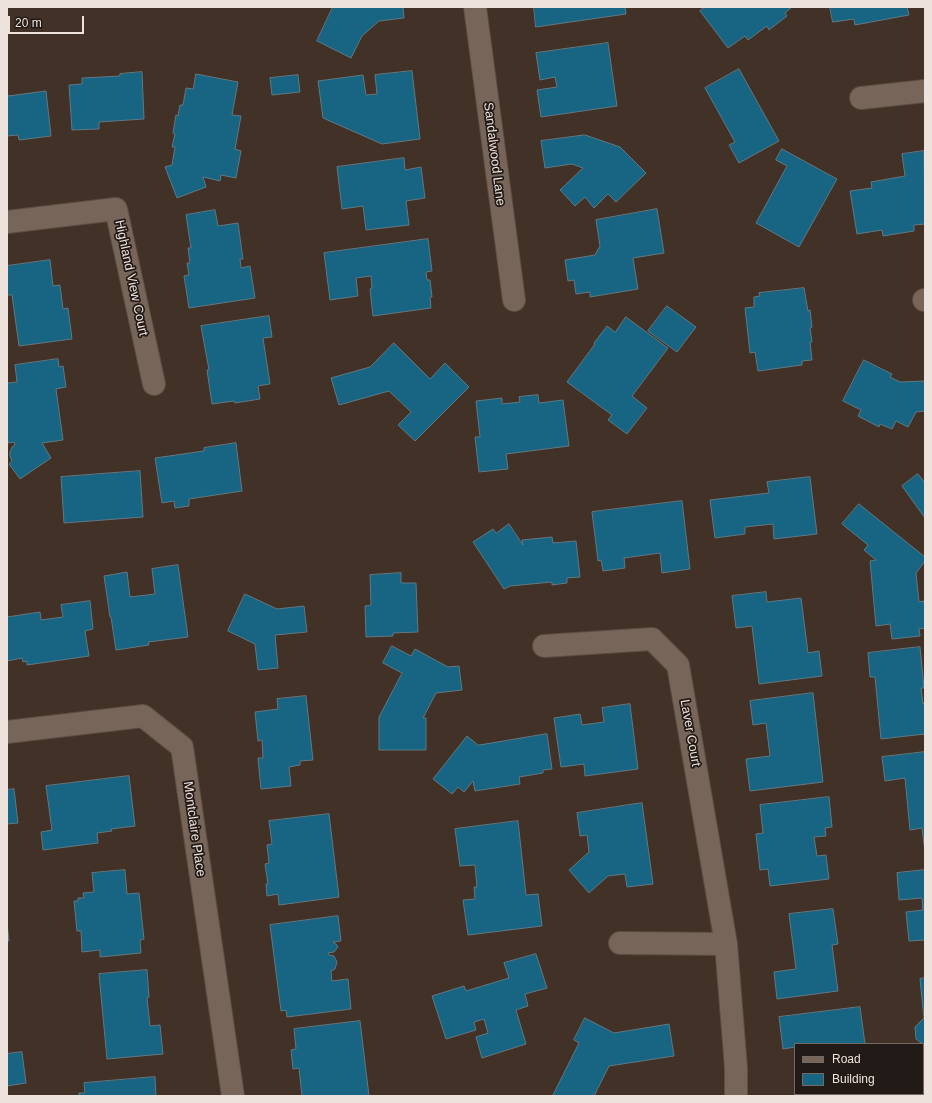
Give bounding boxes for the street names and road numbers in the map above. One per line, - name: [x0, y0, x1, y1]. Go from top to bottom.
- street label: Sandalwood Lane: [480, 101, 508, 207]
- street label: Highland View Court: [111, 219, 151, 337]
- street label: Laver Court: [676, 698, 704, 768]
- street label: Montclaire Place: [180, 780, 208, 878]

